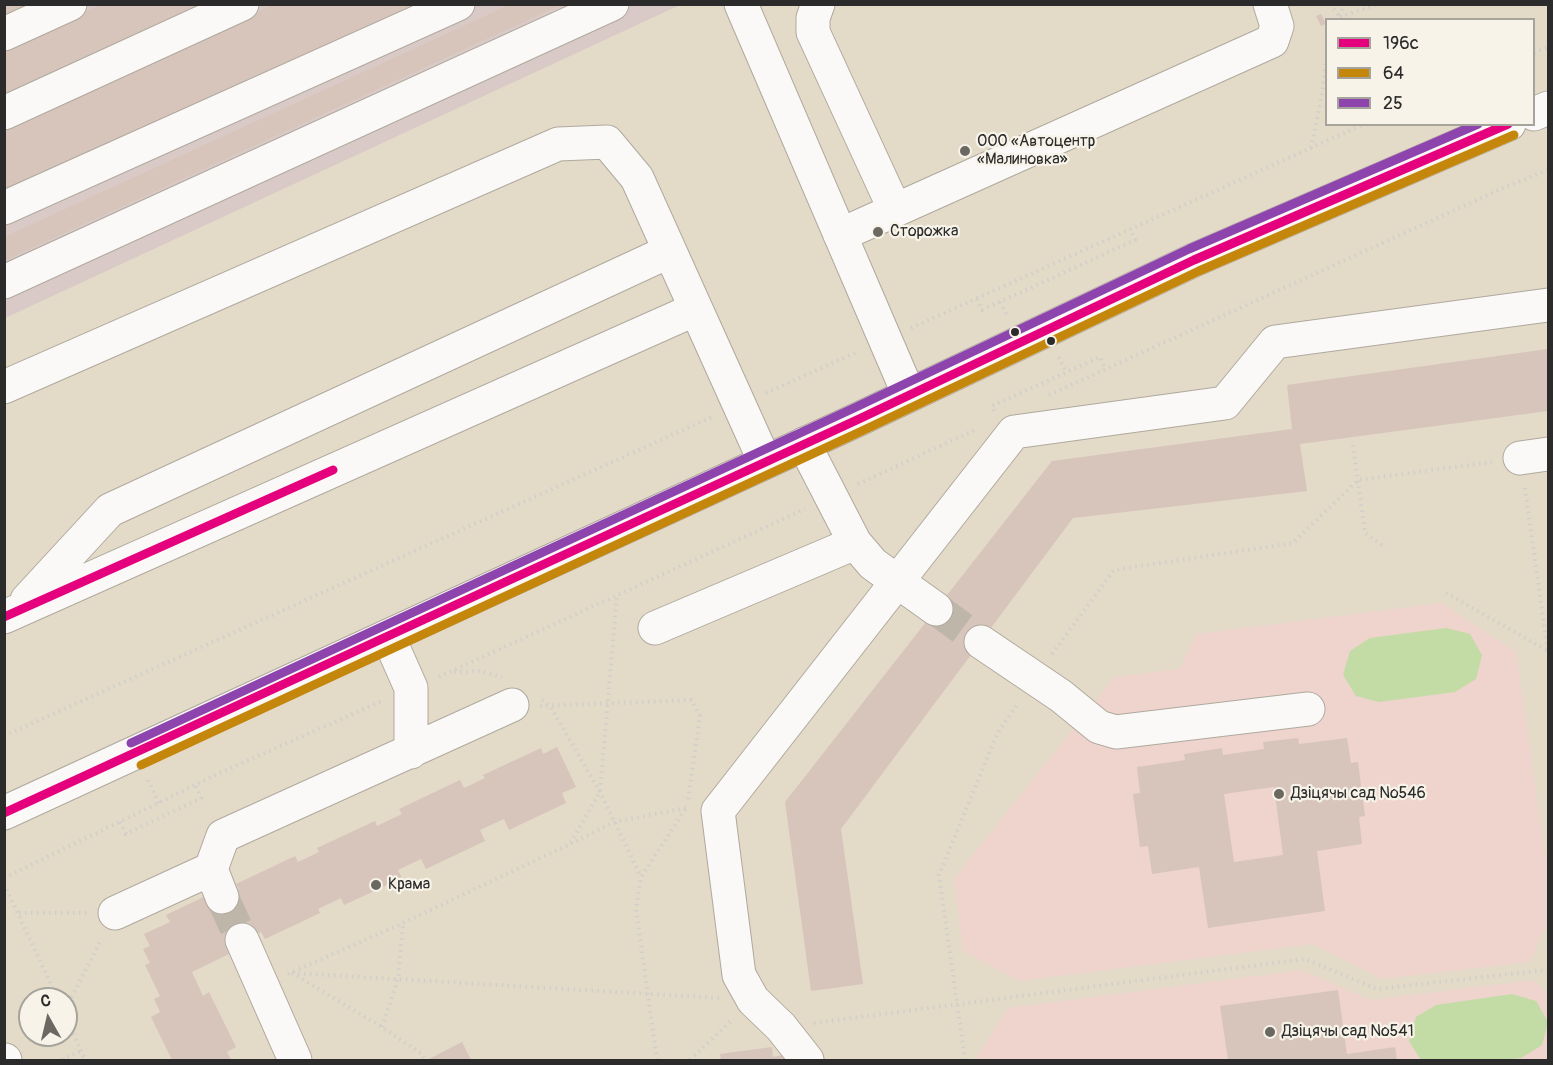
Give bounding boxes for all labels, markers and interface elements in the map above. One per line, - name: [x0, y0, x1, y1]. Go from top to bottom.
- legend: [1325, 18, 1535, 126]
- text: 196с: [1383, 32, 1419, 55]
- text: 64: [1383, 62, 1404, 85]
- text: 25: [1383, 92, 1403, 115]
- place label: ООО «Автоцентр «Малиновка»: [977, 132, 1095, 170]
- marker: ООО «Автоцентр «Малиновка»: [958, 144, 972, 158]
- place label: Сторожка: [890, 222, 959, 242]
- marker: Сторожка: [871, 225, 885, 239]
- unlabelled marker: [1009, 326, 1021, 338]
- unlabelled marker: [1045, 335, 1057, 347]
- place label: Дзіцячы сад №546: [1291, 784, 1426, 804]
- marker: Дзіцячы сад №546: [1272, 787, 1286, 801]
- place label: Крама: [388, 875, 430, 895]
- marker: Крама: [369, 878, 383, 892]
- north arrow: [18, 987, 78, 1047]
- text: С: [39, 991, 52, 1012]
- place label: Дзіцячы сад №541: [1282, 1022, 1414, 1042]
- marker: Дзіцячы сад №541: [1263, 1025, 1277, 1039]

